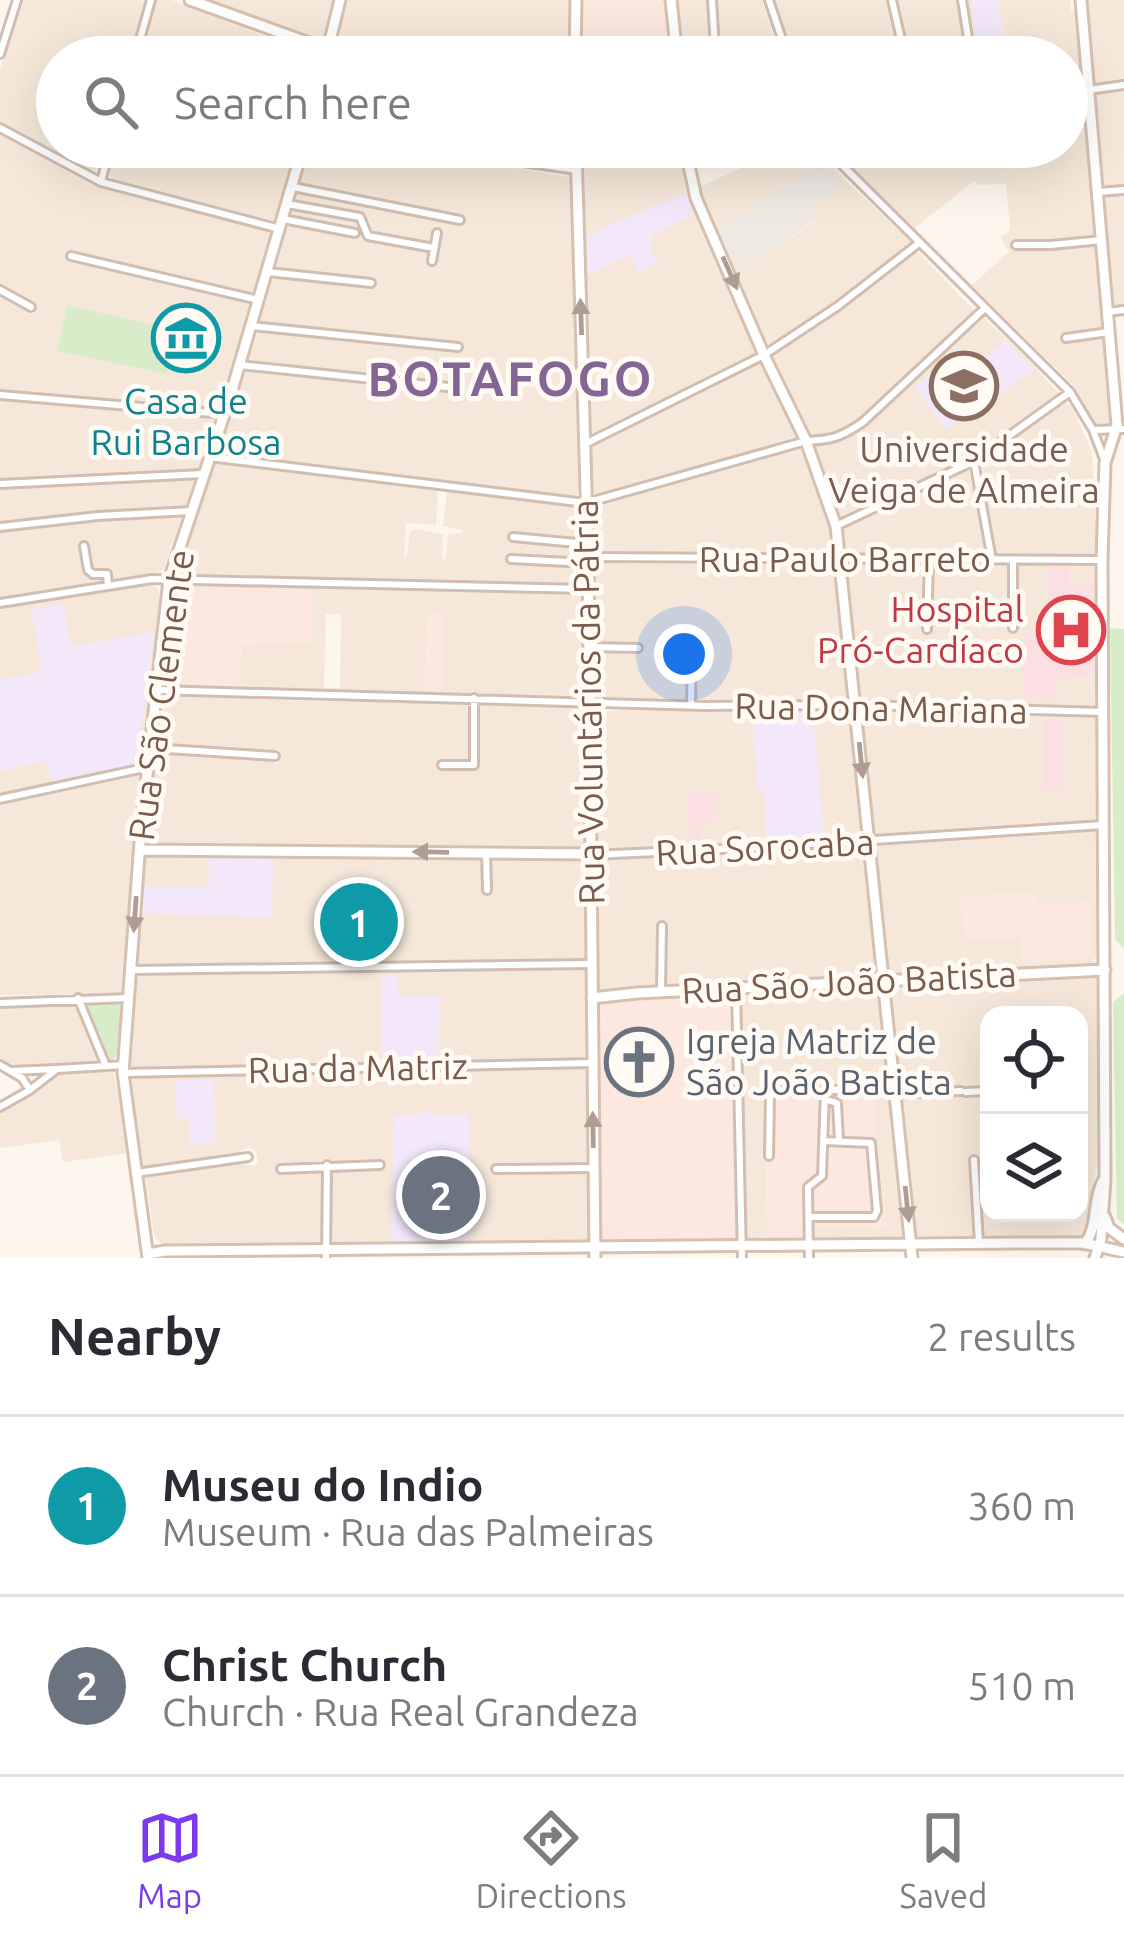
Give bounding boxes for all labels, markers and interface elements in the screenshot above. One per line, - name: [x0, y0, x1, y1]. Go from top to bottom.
- search box: [36, 36, 1088, 168]
- icon: search: [78, 69, 144, 135]
- text: Search here: [174, 77, 412, 128]
- one-way arrow: [720, 256, 740, 291]
- one-way arrow: [572, 297, 591, 335]
- museum icon: Casa de Rui Barbosa: [151, 303, 221, 373]
- district label: BOTAFOGO: [368, 351, 654, 405]
- school or university icon: Universidade Veiga de Almeira: [929, 351, 999, 421]
- place label: Casa de Rui Barbosa: [90, 380, 282, 462]
- place label: Universidade Veiga de Almeira: [828, 428, 1100, 510]
- street label: Rua Voluntários da Pátria: [563, 499, 612, 905]
- street label: Rua Paulo Barreto: [699, 538, 991, 579]
- street label: Rua São Clemente: [120, 547, 201, 843]
- place label: Hospital Pró-Cardíaco: [817, 588, 1024, 670]
- hospital icon: Hospital Pró-Cardíaco: [1036, 595, 1106, 665]
- your location: [654, 624, 714, 684]
- street label: Rua Dona Mariana: [734, 684, 1028, 731]
- one-way arrow: [852, 742, 871, 779]
- street label: Rua Sorocaba: [655, 820, 875, 873]
- one-way arrow: [411, 843, 449, 862]
- pin: 1: [320, 877, 398, 967]
- one-way arrow: [126, 896, 145, 933]
- street label: Rua São João Batista: [680, 952, 1018, 1011]
- map controls: [980, 1006, 1088, 1222]
- button: locate: [980, 1006, 1088, 1114]
- place label: Igreja Matriz de São João Batista: [686, 1020, 952, 1102]
- church icon: Igreja Matriz de São João Batista: [604, 1027, 674, 1097]
- street label: Rua da Matriz: [247, 1045, 469, 1090]
- one-way arrow: [584, 1110, 603, 1148]
- button: layers: [980, 1114, 1088, 1222]
- pin: 2: [402, 1150, 480, 1240]
- one-way arrow: [897, 1186, 916, 1224]
- text: Nearby: [48, 1307, 221, 1365]
- text: 2 results: [927, 1315, 1076, 1358]
- text: Museu do Indio: [162, 1459, 484, 1510]
- text: 1: [76, 1484, 98, 1527]
- text: 360 m: [967, 1484, 1076, 1527]
- text: Museum · Rua das Palmeiras: [162, 1510, 654, 1553]
- text: Christ Church: [162, 1639, 447, 1690]
- text: 2: [76, 1664, 98, 1707]
- text: 510 m: [967, 1664, 1076, 1707]
- text: Church · Rua Real Grandeza: [162, 1690, 639, 1733]
- tab: Map: [137, 1805, 203, 1914]
- tab: Directions: [476, 1805, 626, 1914]
- tab: Saved: [900, 1805, 987, 1914]

